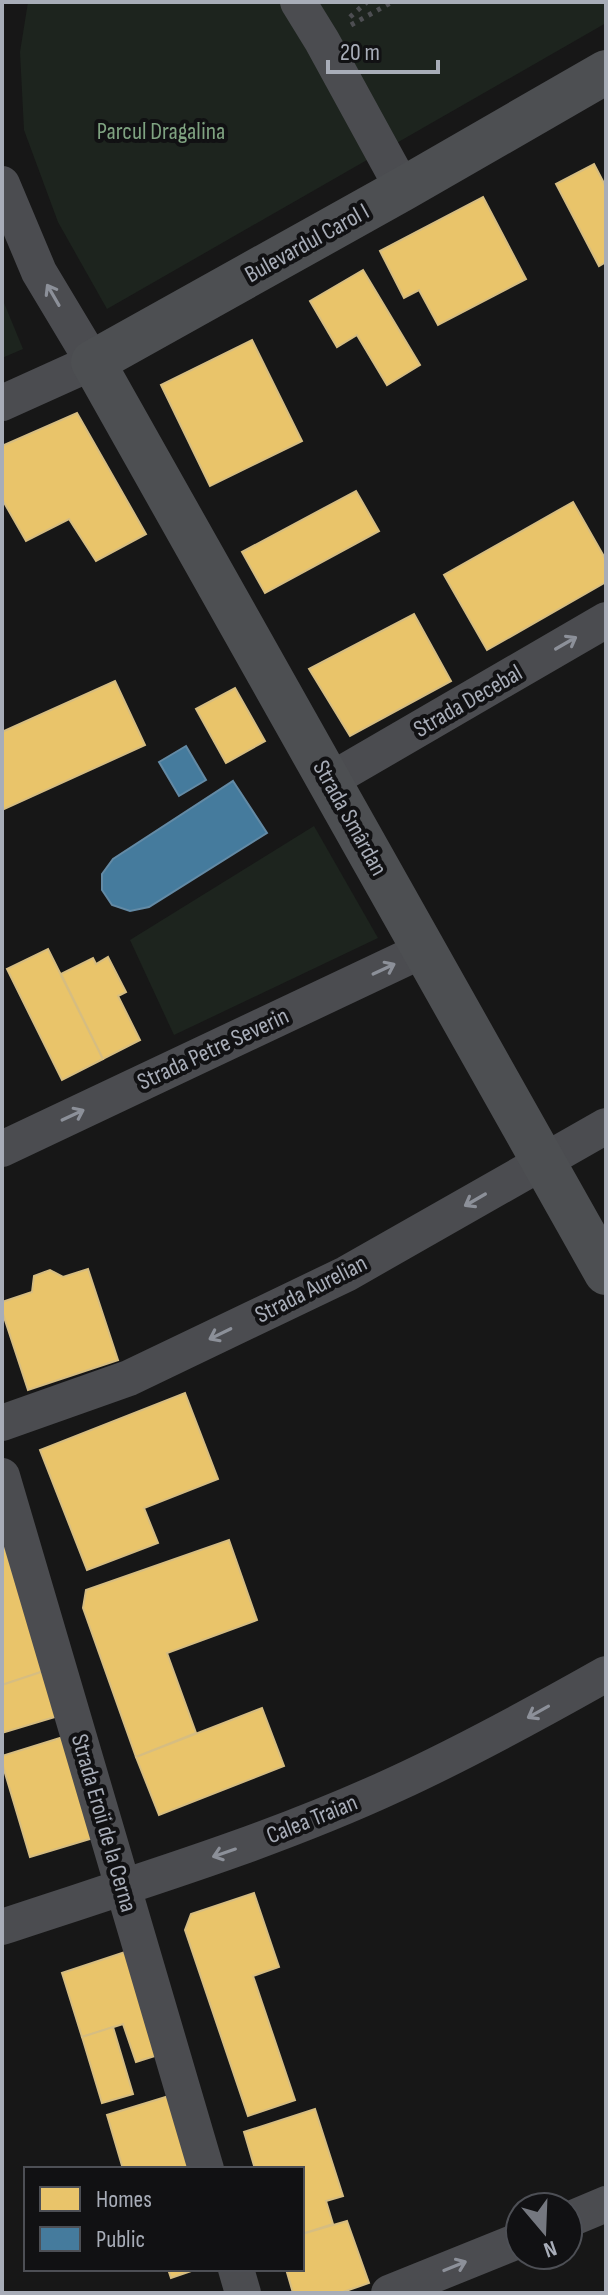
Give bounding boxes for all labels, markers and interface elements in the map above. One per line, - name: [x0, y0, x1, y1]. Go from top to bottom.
- scale bar: [328, 24, 438, 74]
- text: 20 m: [340, 38, 380, 67]
- park label: Parcul Dragalina: [97, 117, 225, 146]
- street label: Bulevardul Carol I: [240, 197, 374, 289]
- one-way arrow: [45, 284, 60, 308]
- one-way arrow: [554, 635, 577, 651]
- street label: Strada Decebal: [409, 658, 527, 744]
- street label: Strada Smârdan: [306, 755, 394, 881]
- one-way arrow: [371, 961, 395, 976]
- street label: Strada Petre Severin: [133, 1001, 293, 1097]
- one-way arrow: [60, 1107, 84, 1122]
- one-way arrow: [464, 1192, 487, 1208]
- street label: Strada Aurelian: [250, 1248, 372, 1330]
- one-way arrow: [208, 1327, 232, 1342]
- one-way arrow: [526, 1705, 550, 1720]
- street label: Strada Eroii de la Cerna: [65, 1731, 143, 1915]
- street label: Calea Traian: [262, 1788, 362, 1850]
- one-way arrow: [212, 1846, 237, 1861]
- legend: [24, 2167, 304, 2271]
- text: Homes: [96, 2185, 152, 2214]
- north arrow: [504, 2191, 584, 2271]
- text: Public: [96, 2225, 145, 2254]
- text: N: [540, 2234, 560, 2263]
- one-way arrow: [442, 2258, 467, 2273]

